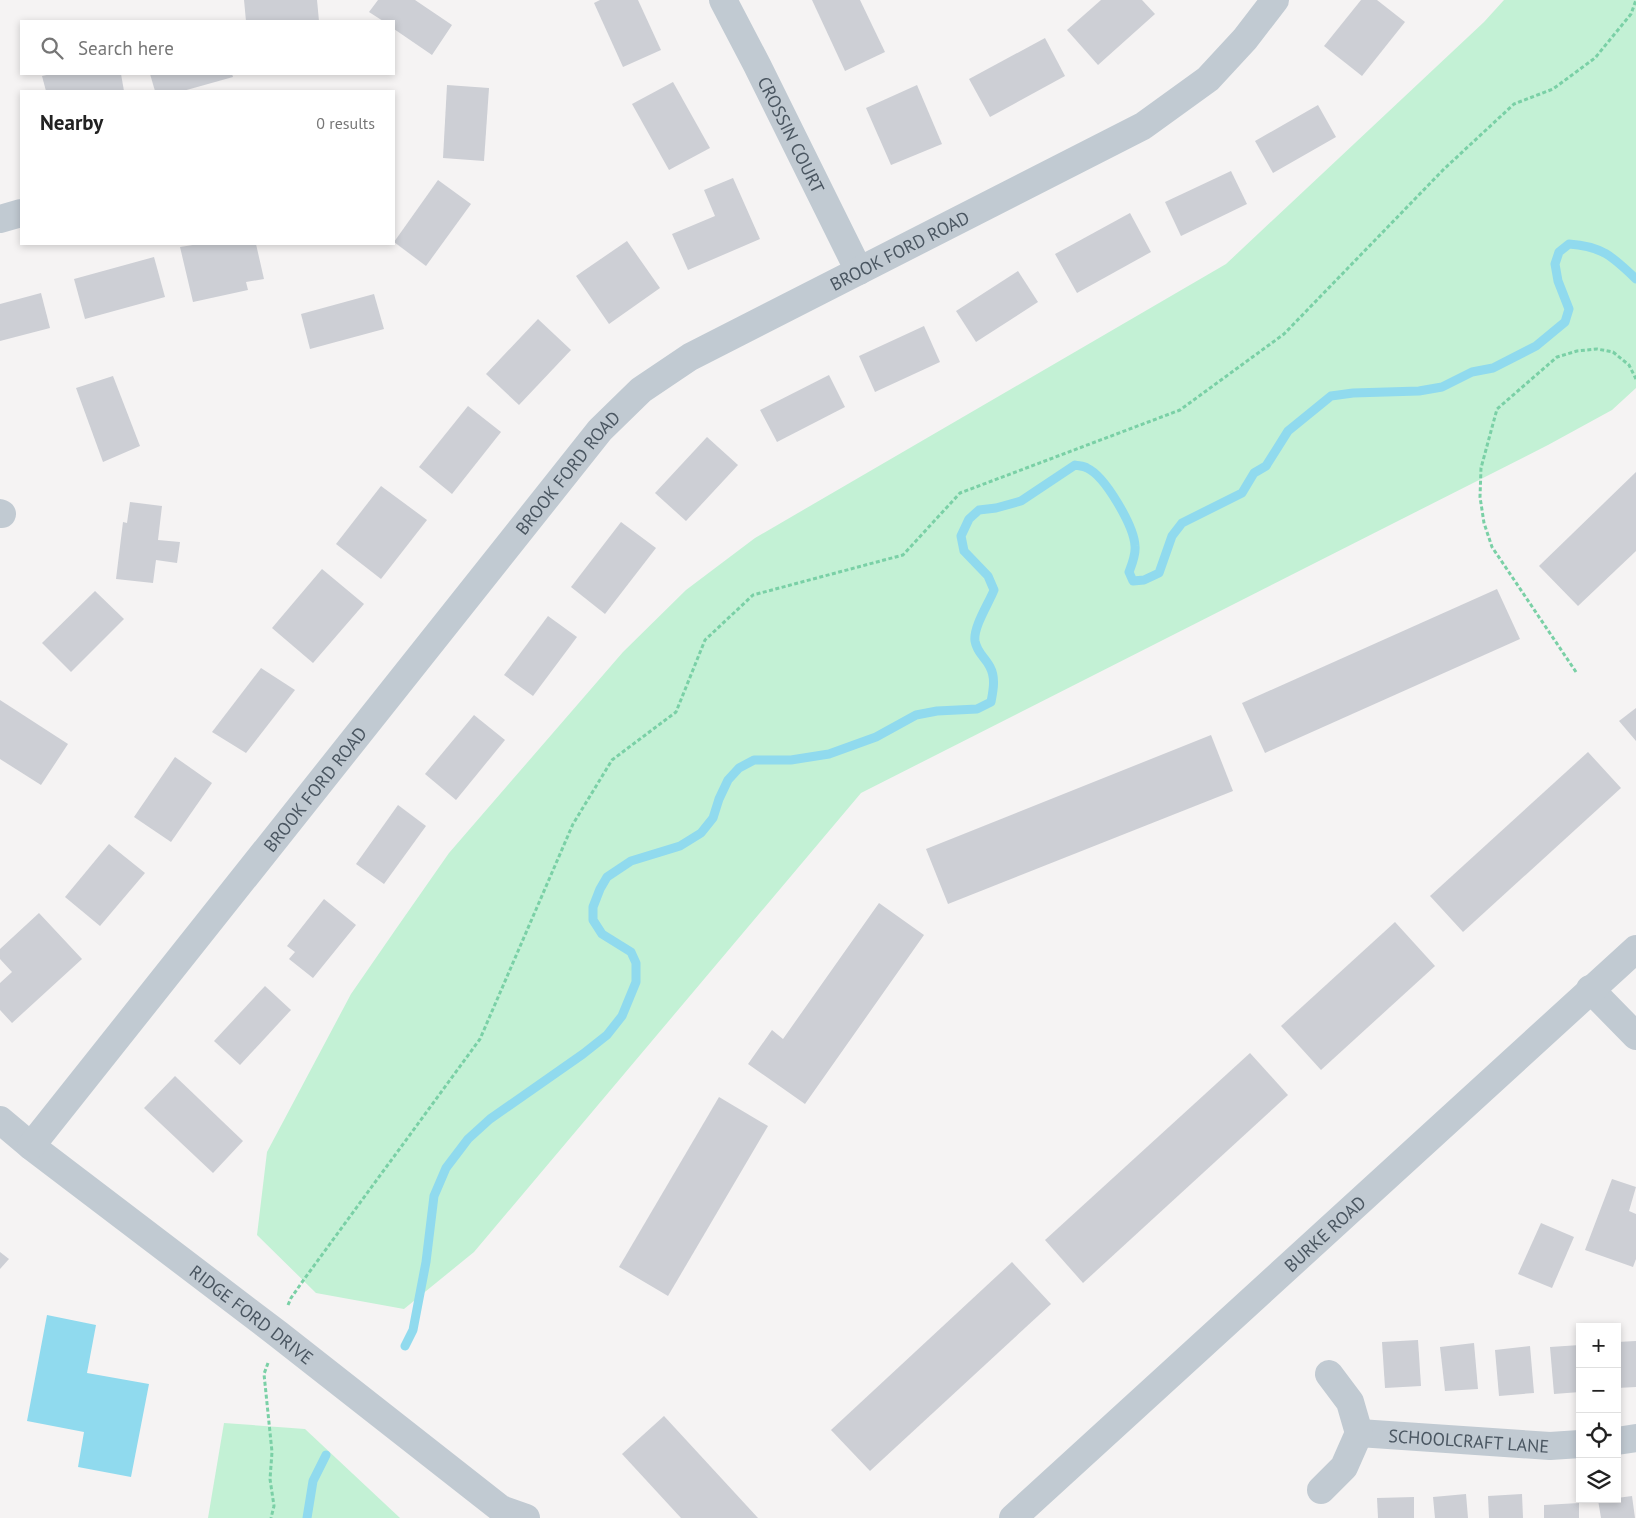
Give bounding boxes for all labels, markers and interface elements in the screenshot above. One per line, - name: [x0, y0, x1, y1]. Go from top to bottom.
- search box: [20, 20, 395, 75]
- icon: search: [38, 34, 66, 62]
- text: Search here: [78, 36, 174, 60]
- street label: CROSSIN COURT: [753, 72, 830, 197]
- text: Nearby: [40, 109, 103, 136]
- text: 0 results: [316, 113, 375, 133]
- street label: BROOK FORD ROAD: [826, 205, 973, 295]
- street label: BROOK FORD ROAD: [510, 406, 625, 539]
- street label: BROOK FORD ROAD: [258, 722, 371, 856]
- street label: BURKE ROAD: [1279, 1190, 1370, 1276]
- street label: RIDGE FORD DRIVE: [185, 1260, 318, 1369]
- map controls: [1576, 1323, 1621, 1503]
- button: +: [1576, 1323, 1621, 1368]
- button: −: [1576, 1368, 1621, 1413]
- button: locate: [1576, 1413, 1621, 1458]
- street label: SCHOOLCRAFT LANE: [1388, 1424, 1550, 1457]
- button: layers: [1576, 1458, 1621, 1503]

